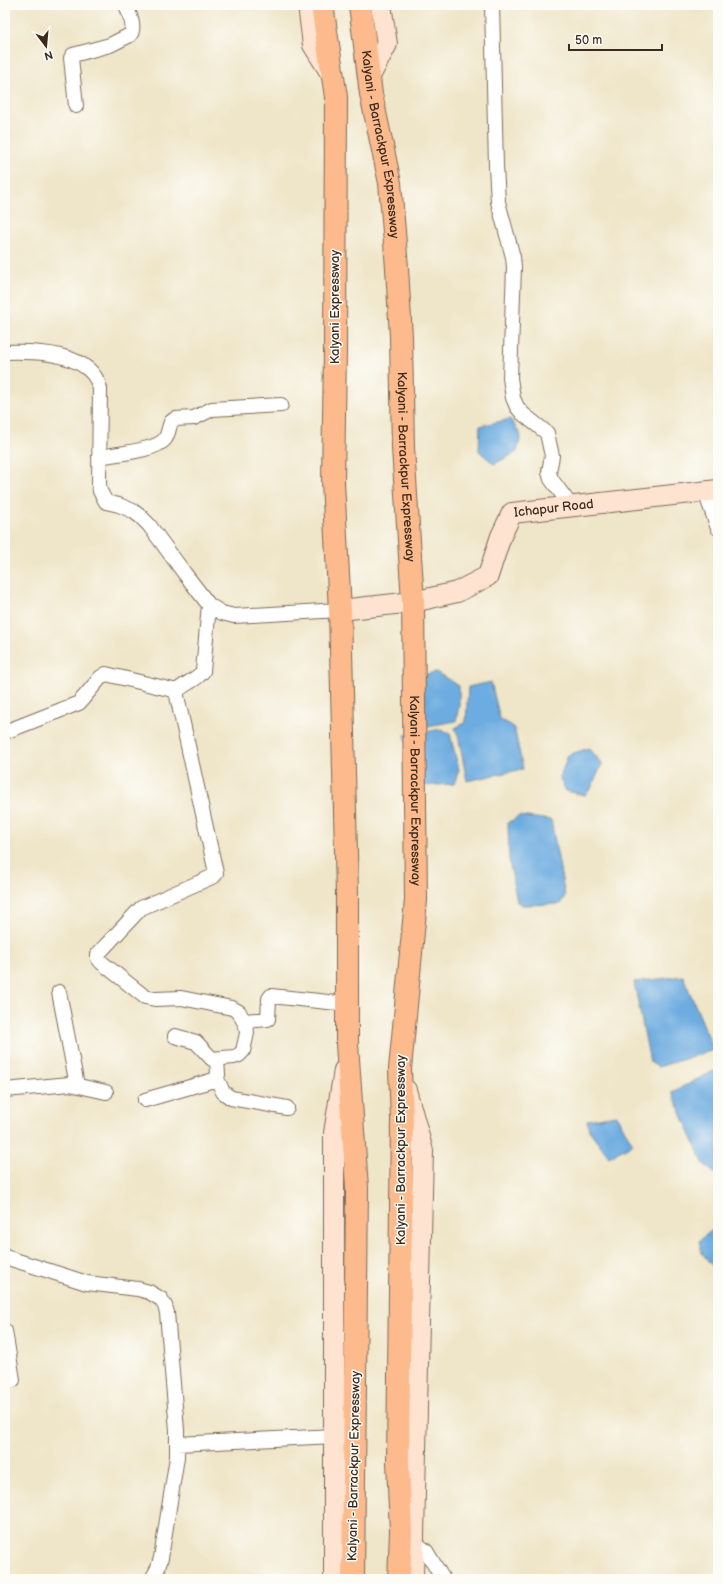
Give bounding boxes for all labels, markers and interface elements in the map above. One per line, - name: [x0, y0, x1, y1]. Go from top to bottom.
- north arrow: [26, 26, 66, 66]
- scale bar: [569, 26, 662, 52]
- text: 50 m: [575, 33, 602, 48]
- text: N: [43, 48, 54, 63]
- street label: Kalyani - Barrackpur Expressway: [358, 49, 403, 239]
- street label: Kalyani Expressway: [327, 250, 343, 364]
- street label: Kalyani - Barrackpur Expressway: [394, 371, 418, 563]
- street label: Ichapur Road: [513, 496, 594, 521]
- street label: Kalyani - Barrackpur Expressway: [406, 695, 424, 886]
- street label: Kalyani - Barrackpur Expressway: [393, 1055, 409, 1245]
- street label: Kalyani - Barrackpur Expressway: [344, 1371, 364, 1561]

